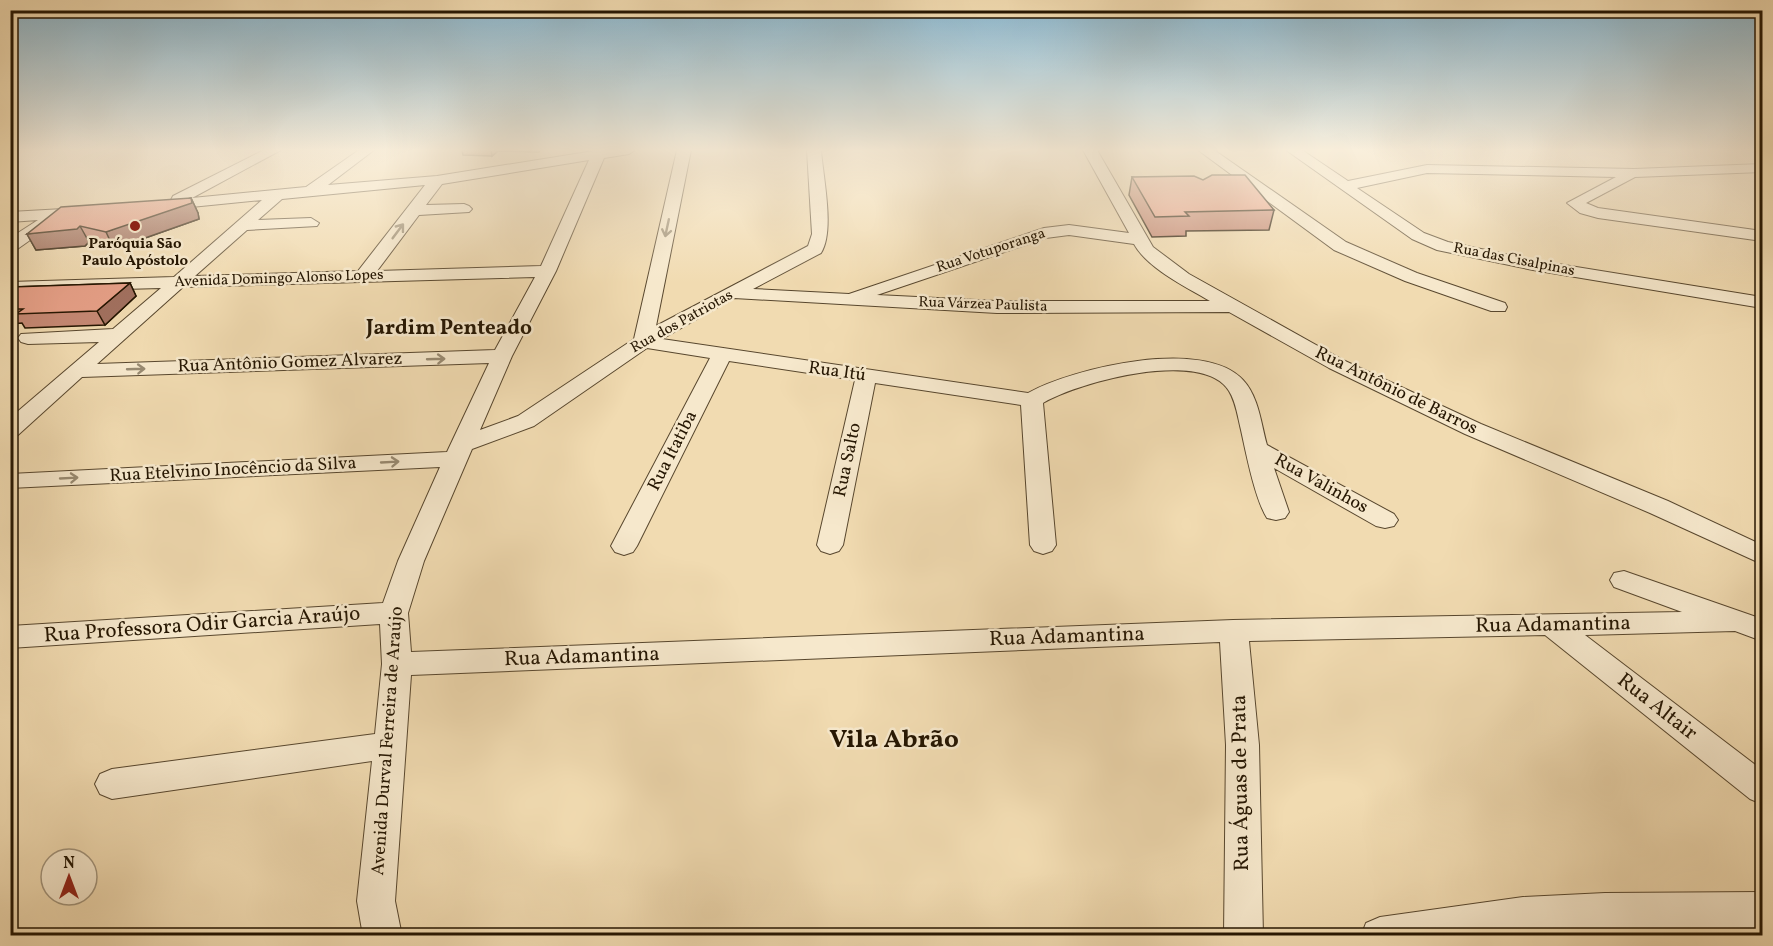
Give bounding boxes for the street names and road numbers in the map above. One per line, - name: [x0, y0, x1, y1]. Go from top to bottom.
- street label: Rua Votuporanga: [934, 223, 1048, 279]
- street label: Rua das Cisalpinas: [1452, 238, 1576, 282]
- street label: Avenida Domingo Alonso Lopes: [174, 265, 384, 293]
- street label: Rua dos Patriotas: [627, 285, 737, 359]
- street label: Rua Várzea Paulista: [918, 292, 1048, 318]
- street label: Rua Antônio de Barros: [1310, 341, 1482, 441]
- street label: Rua Antônio Gomez Alvarez: [177, 347, 403, 379]
- street label: Rua Itú: [807, 356, 867, 388]
- street label: Rua Itatiba: [642, 407, 704, 495]
- street label: Rua Salto: [828, 421, 868, 499]
- street label: Rua Valinhos: [1270, 448, 1372, 520]
- street label: Rua Etelvino Inocêncio da Silva: [109, 451, 357, 489]
- street label: Rua Professora Odir Garcia Araújo: [43, 599, 361, 651]
- street label: Avenida Durval Ferreira de Araújo: [366, 606, 410, 876]
- street label: Rua Adamantina: [1475, 609, 1631, 641]
- street label: Rua Adamantina: [989, 620, 1145, 654]
- street label: Rua Adamantina: [504, 640, 660, 674]
- street label: Rua Altair: [1611, 666, 1703, 748]
- street label: Rua Águas de Prata: [1225, 694, 1257, 872]

